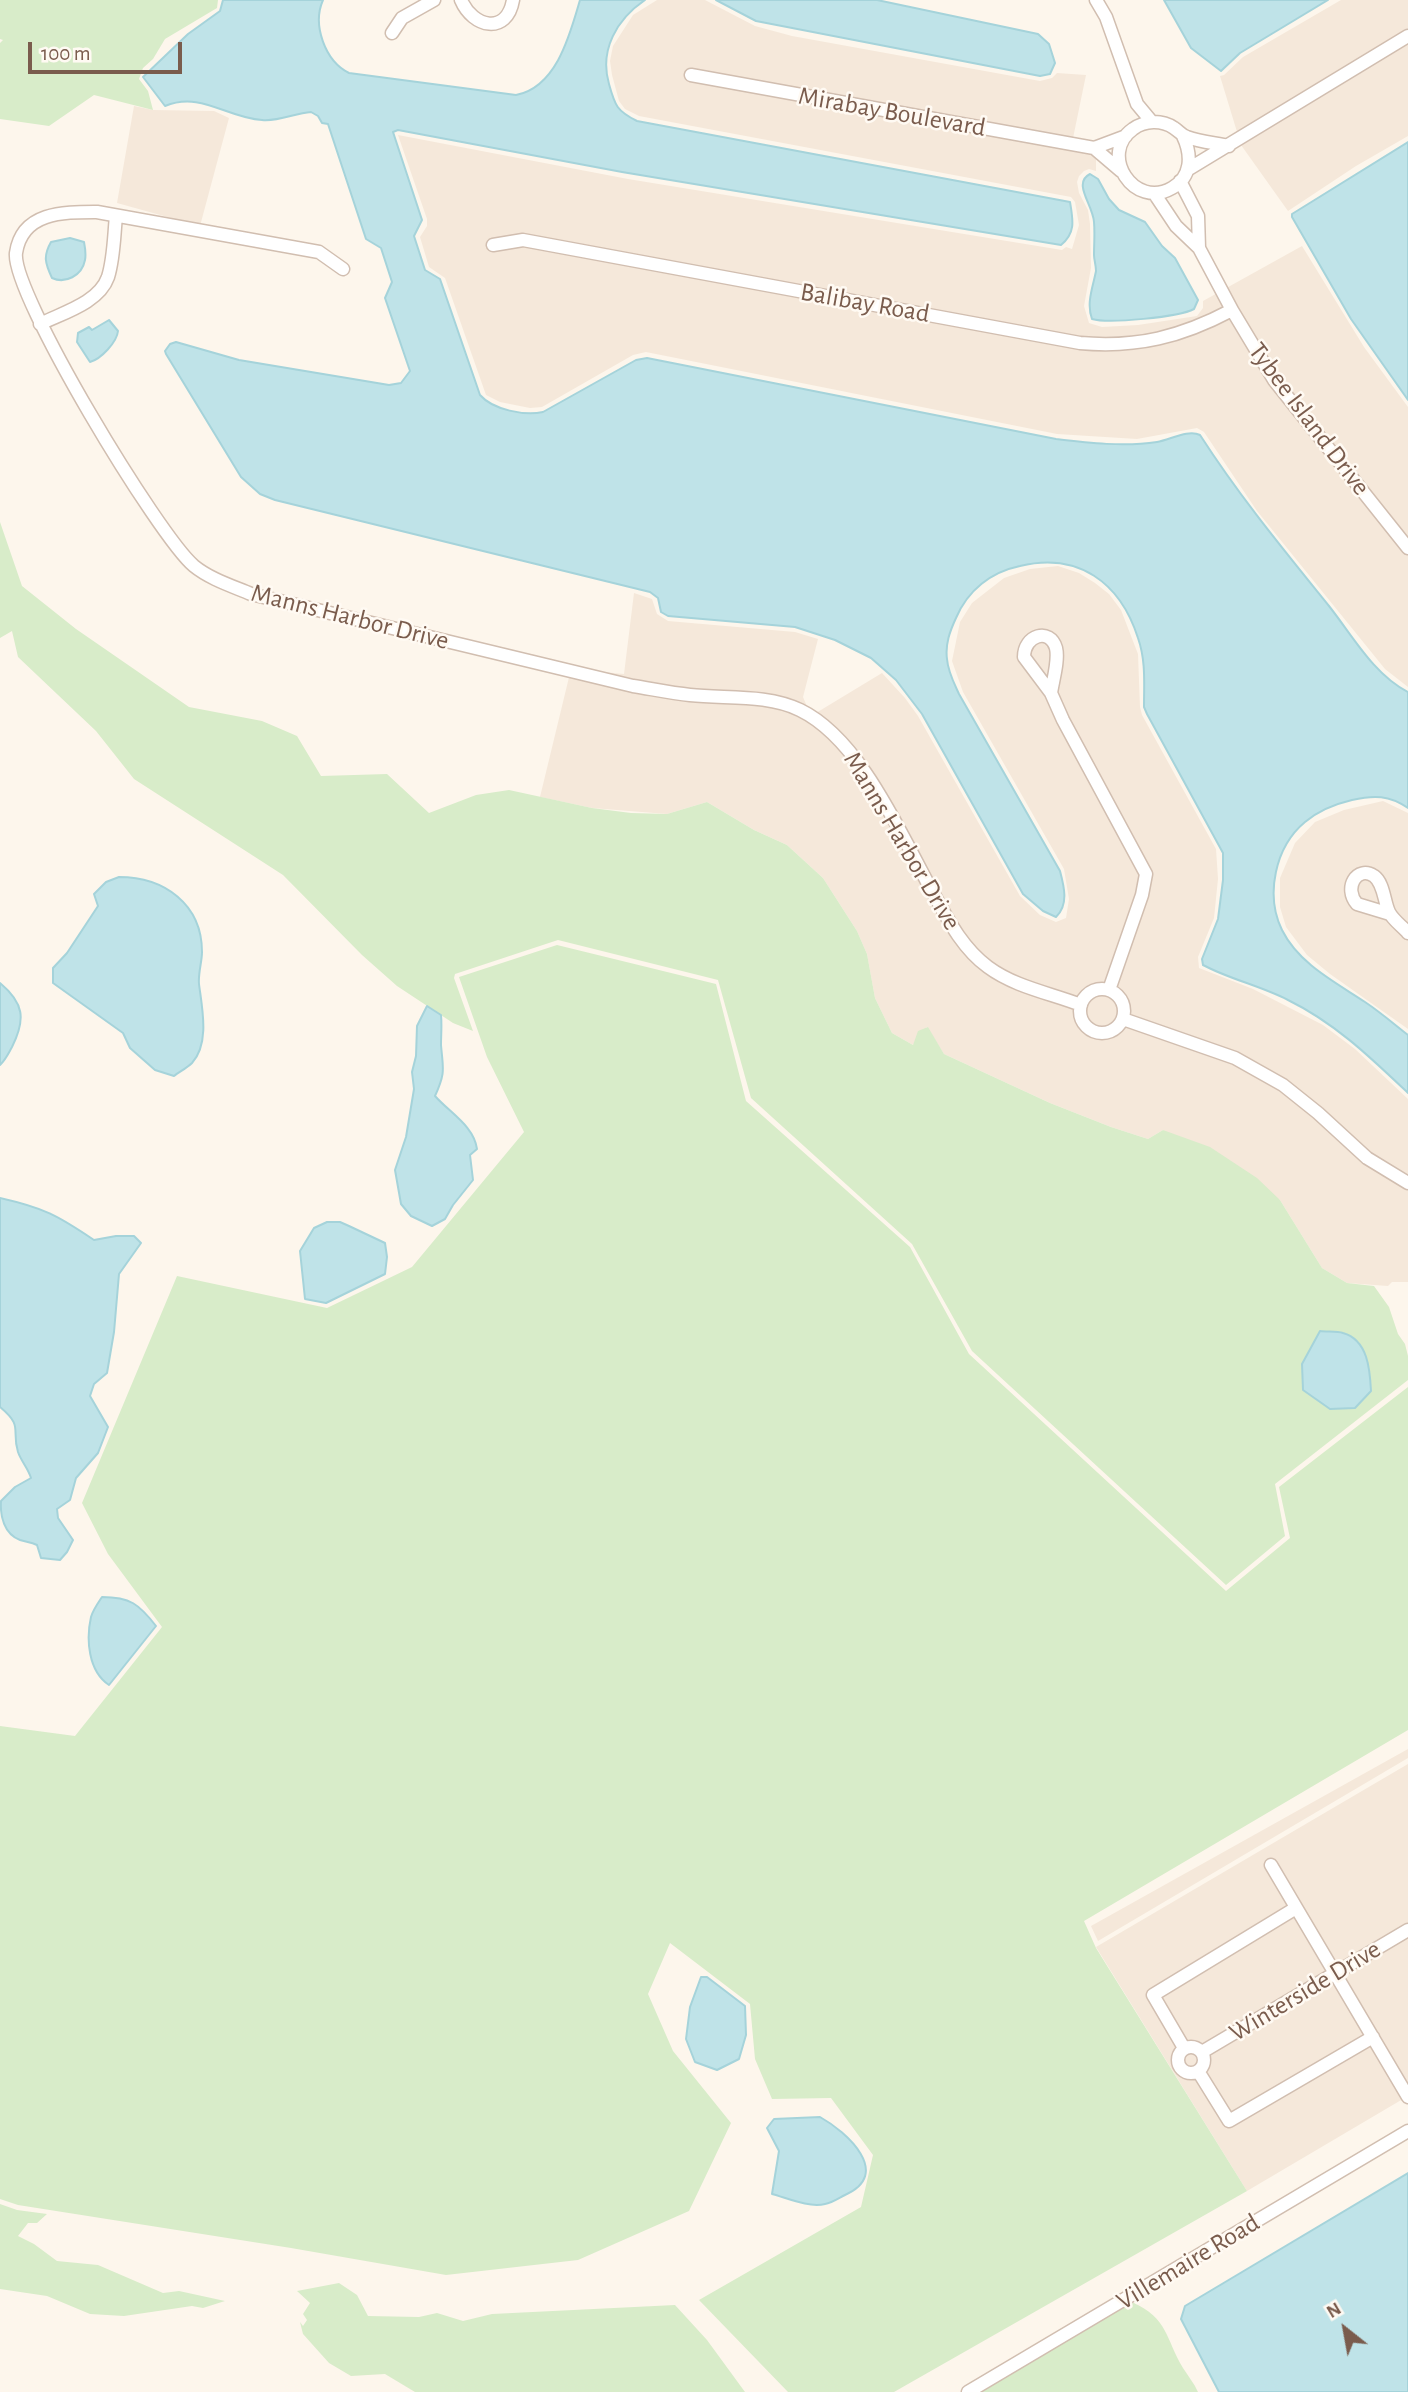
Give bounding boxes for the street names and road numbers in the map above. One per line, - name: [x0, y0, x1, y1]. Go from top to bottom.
- street label: Mirabay Boulevard: [796, 80, 988, 144]
- street label: Balibay Road: [798, 276, 932, 330]
- street label: Tybee Island Drive: [1241, 336, 1377, 502]
- street label: Manns Harbor Drive: [248, 577, 452, 657]
- street label: Manns Harbor Drive: [836, 746, 968, 936]
- street label: Winterside Drive: [1224, 1934, 1386, 2048]
- street label: Villemaire Road: [1111, 2207, 1265, 2317]

